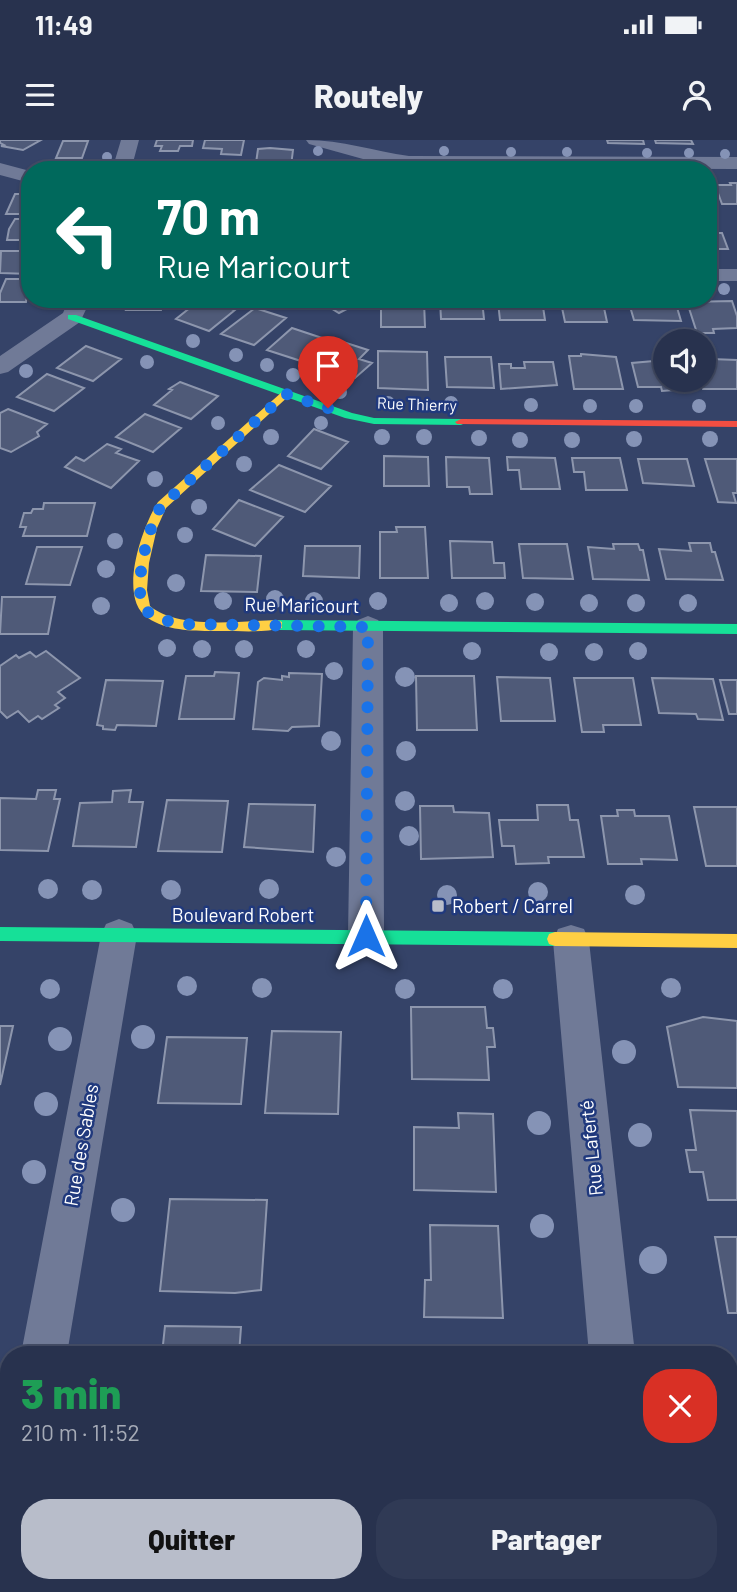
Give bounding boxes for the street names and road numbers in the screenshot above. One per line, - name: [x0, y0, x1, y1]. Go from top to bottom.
- street label: Rue Thierry: [377, 393, 458, 414]
- street label: Rue Maricourt: [244, 592, 360, 617]
- street label: Boulevard Robert: [172, 903, 314, 926]
- street label: Rue des Sables: [58, 1082, 103, 1208]
- street label: Rue Laferté: [574, 1099, 607, 1197]

